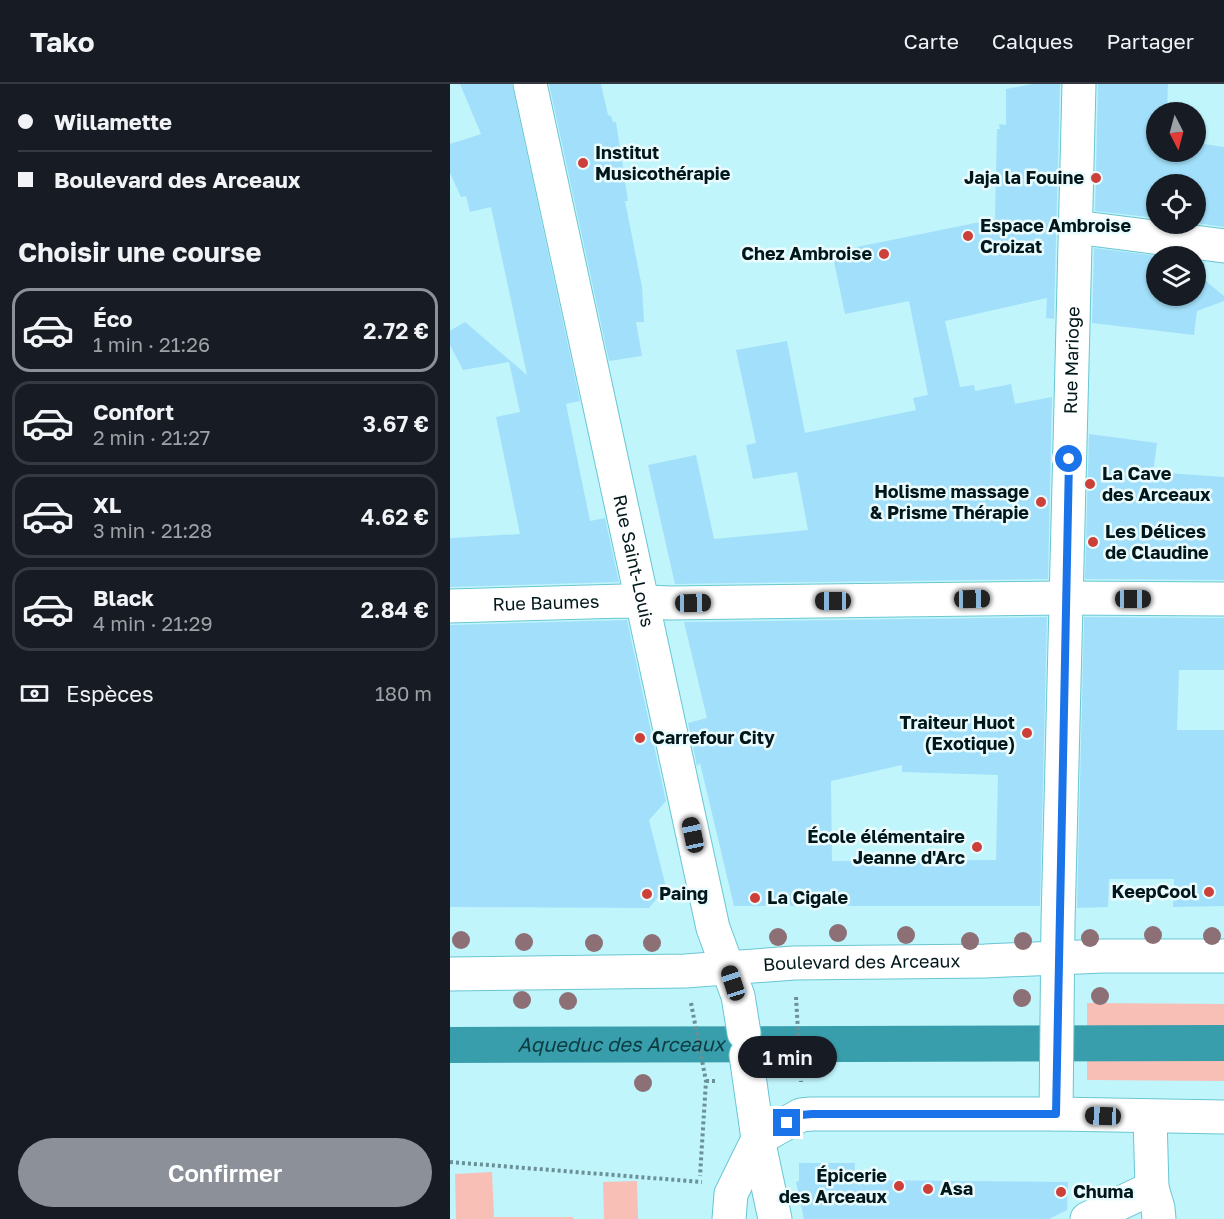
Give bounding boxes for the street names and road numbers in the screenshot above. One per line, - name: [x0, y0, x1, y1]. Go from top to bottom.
- street label: Rue Marioge: [1059, 306, 1083, 414]
- street label: Rue Saint-Louis: [609, 492, 659, 629]
- street label: Rue Baumes: [492, 590, 600, 615]
- street label: Boulevard des Arceaux: [762, 949, 961, 975]

